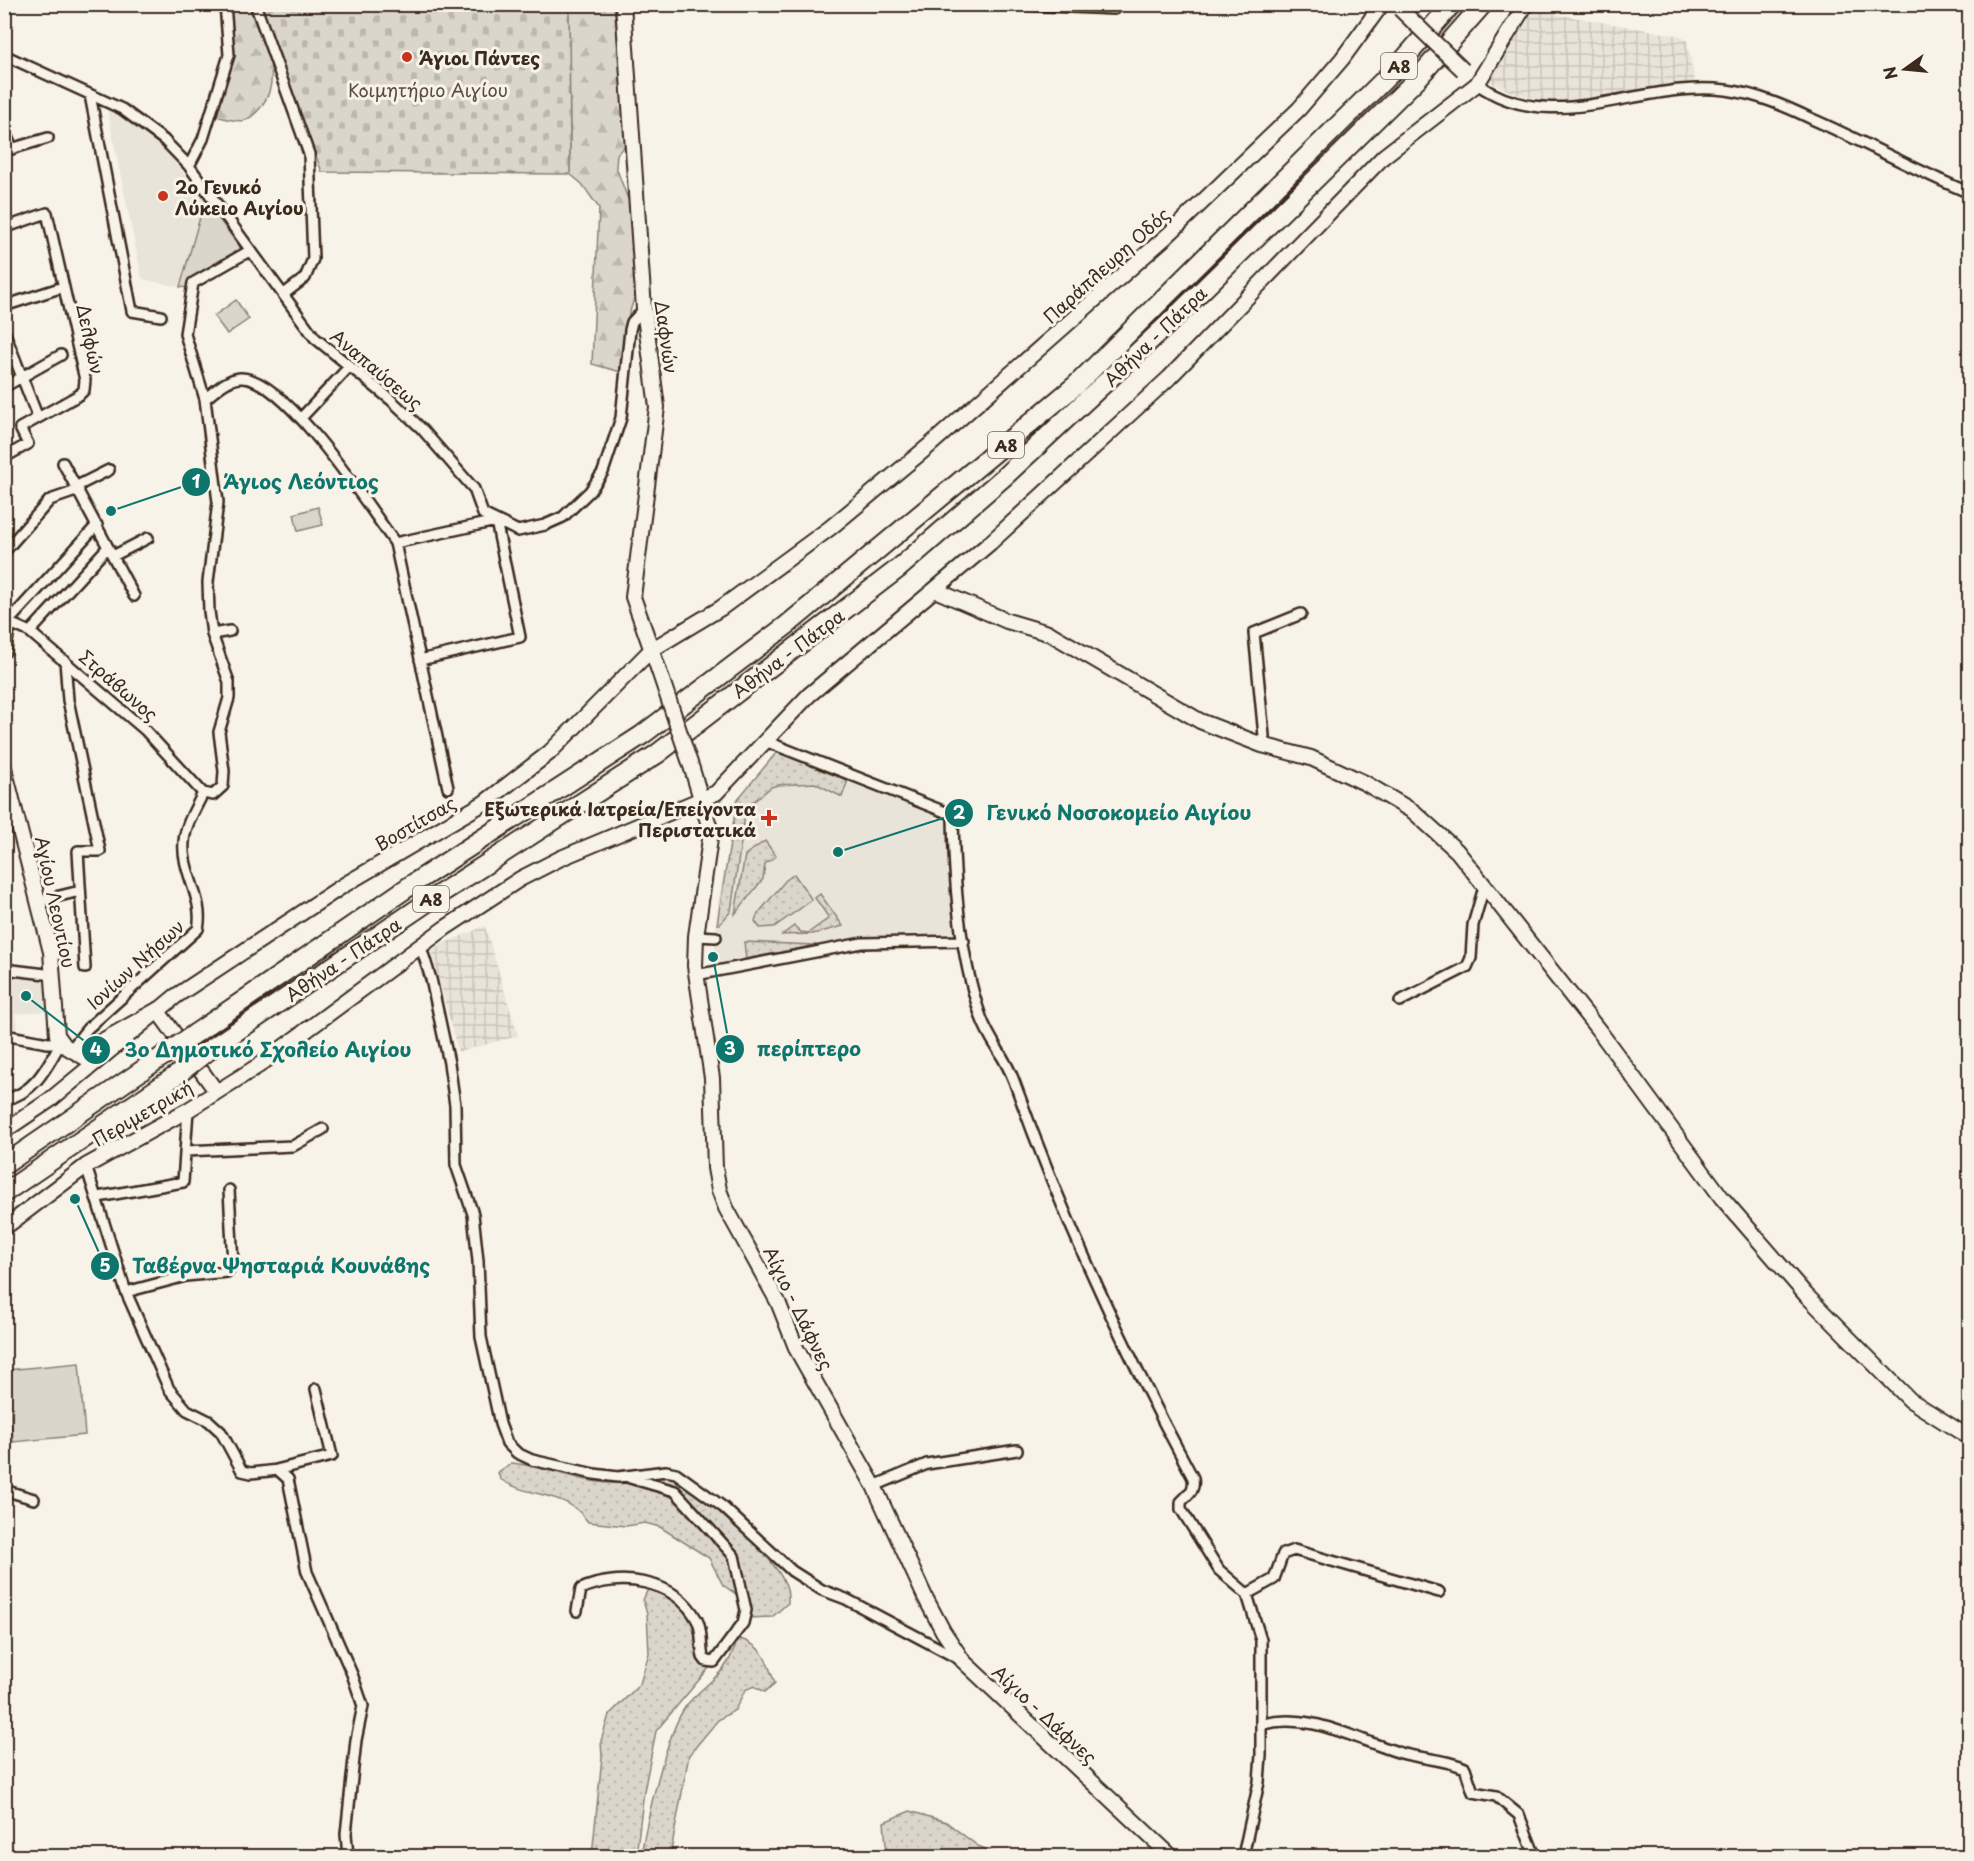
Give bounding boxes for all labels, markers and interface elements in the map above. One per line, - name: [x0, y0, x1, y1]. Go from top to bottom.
- north arrow: [1875, 39, 1935, 99]
- place label: Άγιοι Πάντες: [419, 44, 540, 71]
- marker: Άγιοι Πάντες: [400, 50, 414, 64]
- road number: Α8: [1381, 53, 1417, 79]
- text: N: [1876, 64, 1903, 82]
- park label: Κοιμητήριο Αιγίου: [348, 76, 508, 103]
- place label: 2ο Γενικό Λύκειο Αιγίου: [175, 173, 304, 221]
- marker: 2ο Γενικό Λύκειο Αιγίου: [156, 189, 170, 203]
- street label: Παράπλευρη Οδός: [1037, 201, 1175, 329]
- street label: Αθήνα - Πάτρα: [1097, 279, 1213, 392]
- street label: Δαφνών: [648, 299, 686, 375]
- street label: Δελφών: [70, 301, 112, 377]
- street label: Αναπαύσεως: [325, 322, 429, 416]
- road number: Α8: [988, 432, 1024, 458]
- callout: Άγιος Λεόντιος: [181, 463, 390, 501]
- text: Άγιος Λεόντιος: [223, 466, 379, 496]
- text: 1: [192, 467, 201, 494]
- street label: Αθήνα - Πάτρα: [726, 602, 850, 704]
- street label: Στράβωνος: [74, 643, 164, 727]
- street label: Βοστίτσας: [370, 789, 460, 857]
- callout: Γενικό Νοσοκομείο Αιγίου: [944, 794, 1263, 832]
- place label: Εξωτερικά Ιατρεία/Επείγοντα Περιστατικά: [484, 795, 757, 843]
- text: Γενικό Νοσοκομείο Αιγίου: [987, 797, 1251, 827]
- text: 2: [953, 798, 966, 825]
- marker: Εξωτερικά Ιατρεία/Επείγοντα Περιστατικά: [760, 809, 778, 827]
- street label: Αγίου Λεοντίου: [29, 834, 83, 970]
- road number: Α8: [413, 886, 449, 912]
- street label: Αθήνα - Πάτρα: [280, 910, 406, 1008]
- street label: Ιονίων Νήσων: [80, 913, 190, 1015]
- callout: περίπτερο: [715, 1030, 873, 1068]
- callout: 3ο Δημοτικό Σχολείο Αιγίου: [81, 1031, 424, 1069]
- text: περίπτερο: [757, 1033, 861, 1063]
- text: 3ο Δημοτικό Σχολείο Αιγίου: [125, 1034, 411, 1064]
- text: 3: [724, 1034, 736, 1061]
- text: 4: [90, 1035, 102, 1062]
- street label: Περιμετρική: [87, 1073, 197, 1153]
- street label: Αίγιο - Δάφνες: [757, 1242, 841, 1374]
- callout: Ταβέρνα Ψησταριά Κουνάβης: [90, 1247, 443, 1285]
- text: Ταβέρνα Ψησταριά Κουνάβης: [132, 1250, 430, 1280]
- text: 5: [99, 1251, 111, 1278]
- street label: Αίγιο - Δάφνες: [987, 1658, 1103, 1770]

